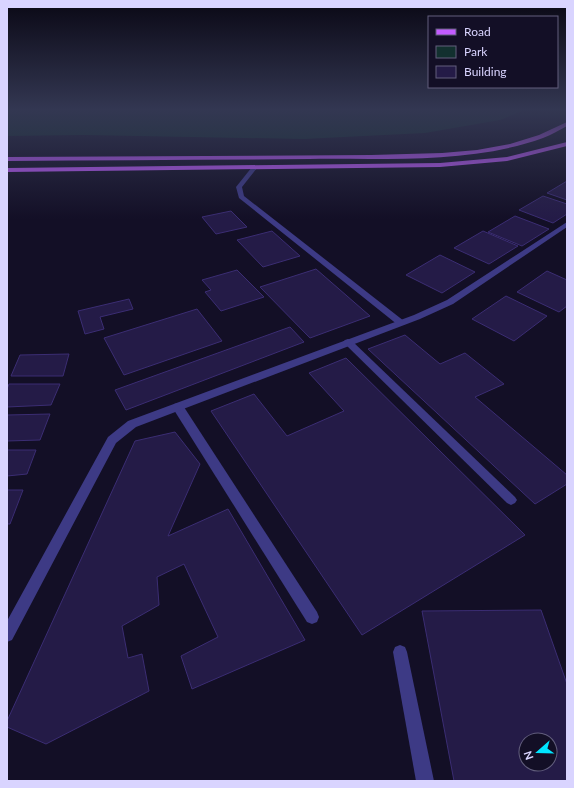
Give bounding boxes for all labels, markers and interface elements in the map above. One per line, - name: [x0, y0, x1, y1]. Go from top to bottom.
- legend: [428, 16, 558, 88]
- text: Road: [464, 24, 491, 39]
- text: Park: [464, 44, 488, 59]
- text: Building: [464, 64, 507, 79]
- north arrow: [518, 732, 558, 772]
- text: N: [521, 749, 536, 762]

